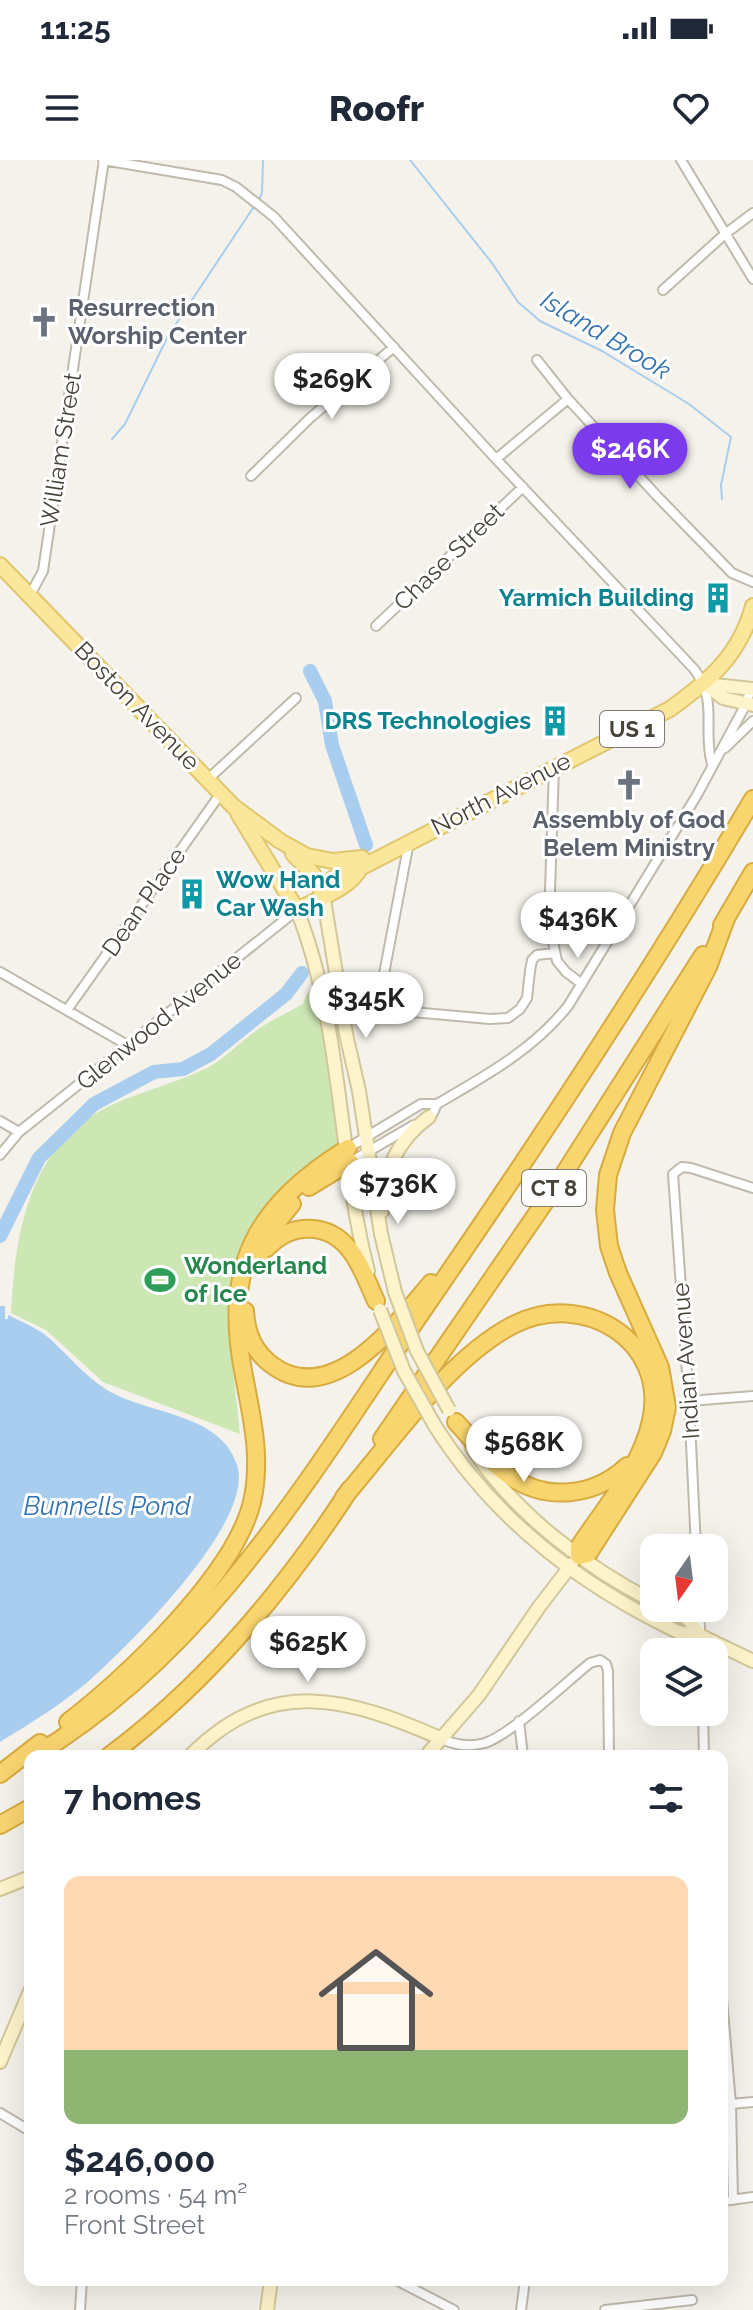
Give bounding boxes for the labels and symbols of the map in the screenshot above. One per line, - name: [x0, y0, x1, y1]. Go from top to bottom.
- water label: Island Brook: [536, 284, 676, 386]
- place label: Resurrection Worship Center: [68, 293, 247, 350]
- church icon: Resurrection Worship Center: [27, 305, 61, 339]
- pin: $269K: [276, 353, 388, 421]
- street label: William Street: [34, 370, 87, 529]
- pin: $246K: [574, 423, 686, 491]
- street label: Chase Street: [388, 497, 510, 616]
- building icon: Yarmich Building: [701, 581, 735, 615]
- place label: Yarmich Building: [499, 583, 694, 612]
- street label: Boston Avenue: [69, 635, 206, 776]
- building icon: DRS Technologies: [538, 704, 572, 738]
- place label: DRS Technologies: [324, 706, 531, 735]
- road number: US 1: [600, 711, 664, 747]
- street label: North Avenue: [426, 746, 575, 841]
- church icon: Assembly of God Belem Ministry: [612, 768, 646, 802]
- place label: Assembly of God Belem Ministry: [533, 805, 725, 862]
- street label: Dean Place: [96, 842, 192, 962]
- place label: Wow Hand Car Wash: [216, 865, 340, 922]
- building icon: Wow Hand Car Wash: [175, 877, 209, 911]
- pin: $436K: [522, 892, 634, 960]
- street label: Glenwood Avenue: [70, 945, 247, 1096]
- pin: $345K: [310, 972, 422, 1040]
- pin: $736K: [342, 1158, 454, 1226]
- road number: CT 8: [522, 1170, 586, 1206]
- place label: Wonderland of Ice: [184, 1251, 327, 1308]
- sports icon: Wonderland of Ice: [143, 1263, 177, 1297]
- street label: Indian Avenue: [666, 1282, 705, 1440]
- pin: $568K: [468, 1416, 580, 1484]
- water label: Bunnells Pond: [23, 1491, 191, 1521]
- north arrow: [640, 1534, 728, 1622]
- pin: $625K: [252, 1616, 364, 1684]

